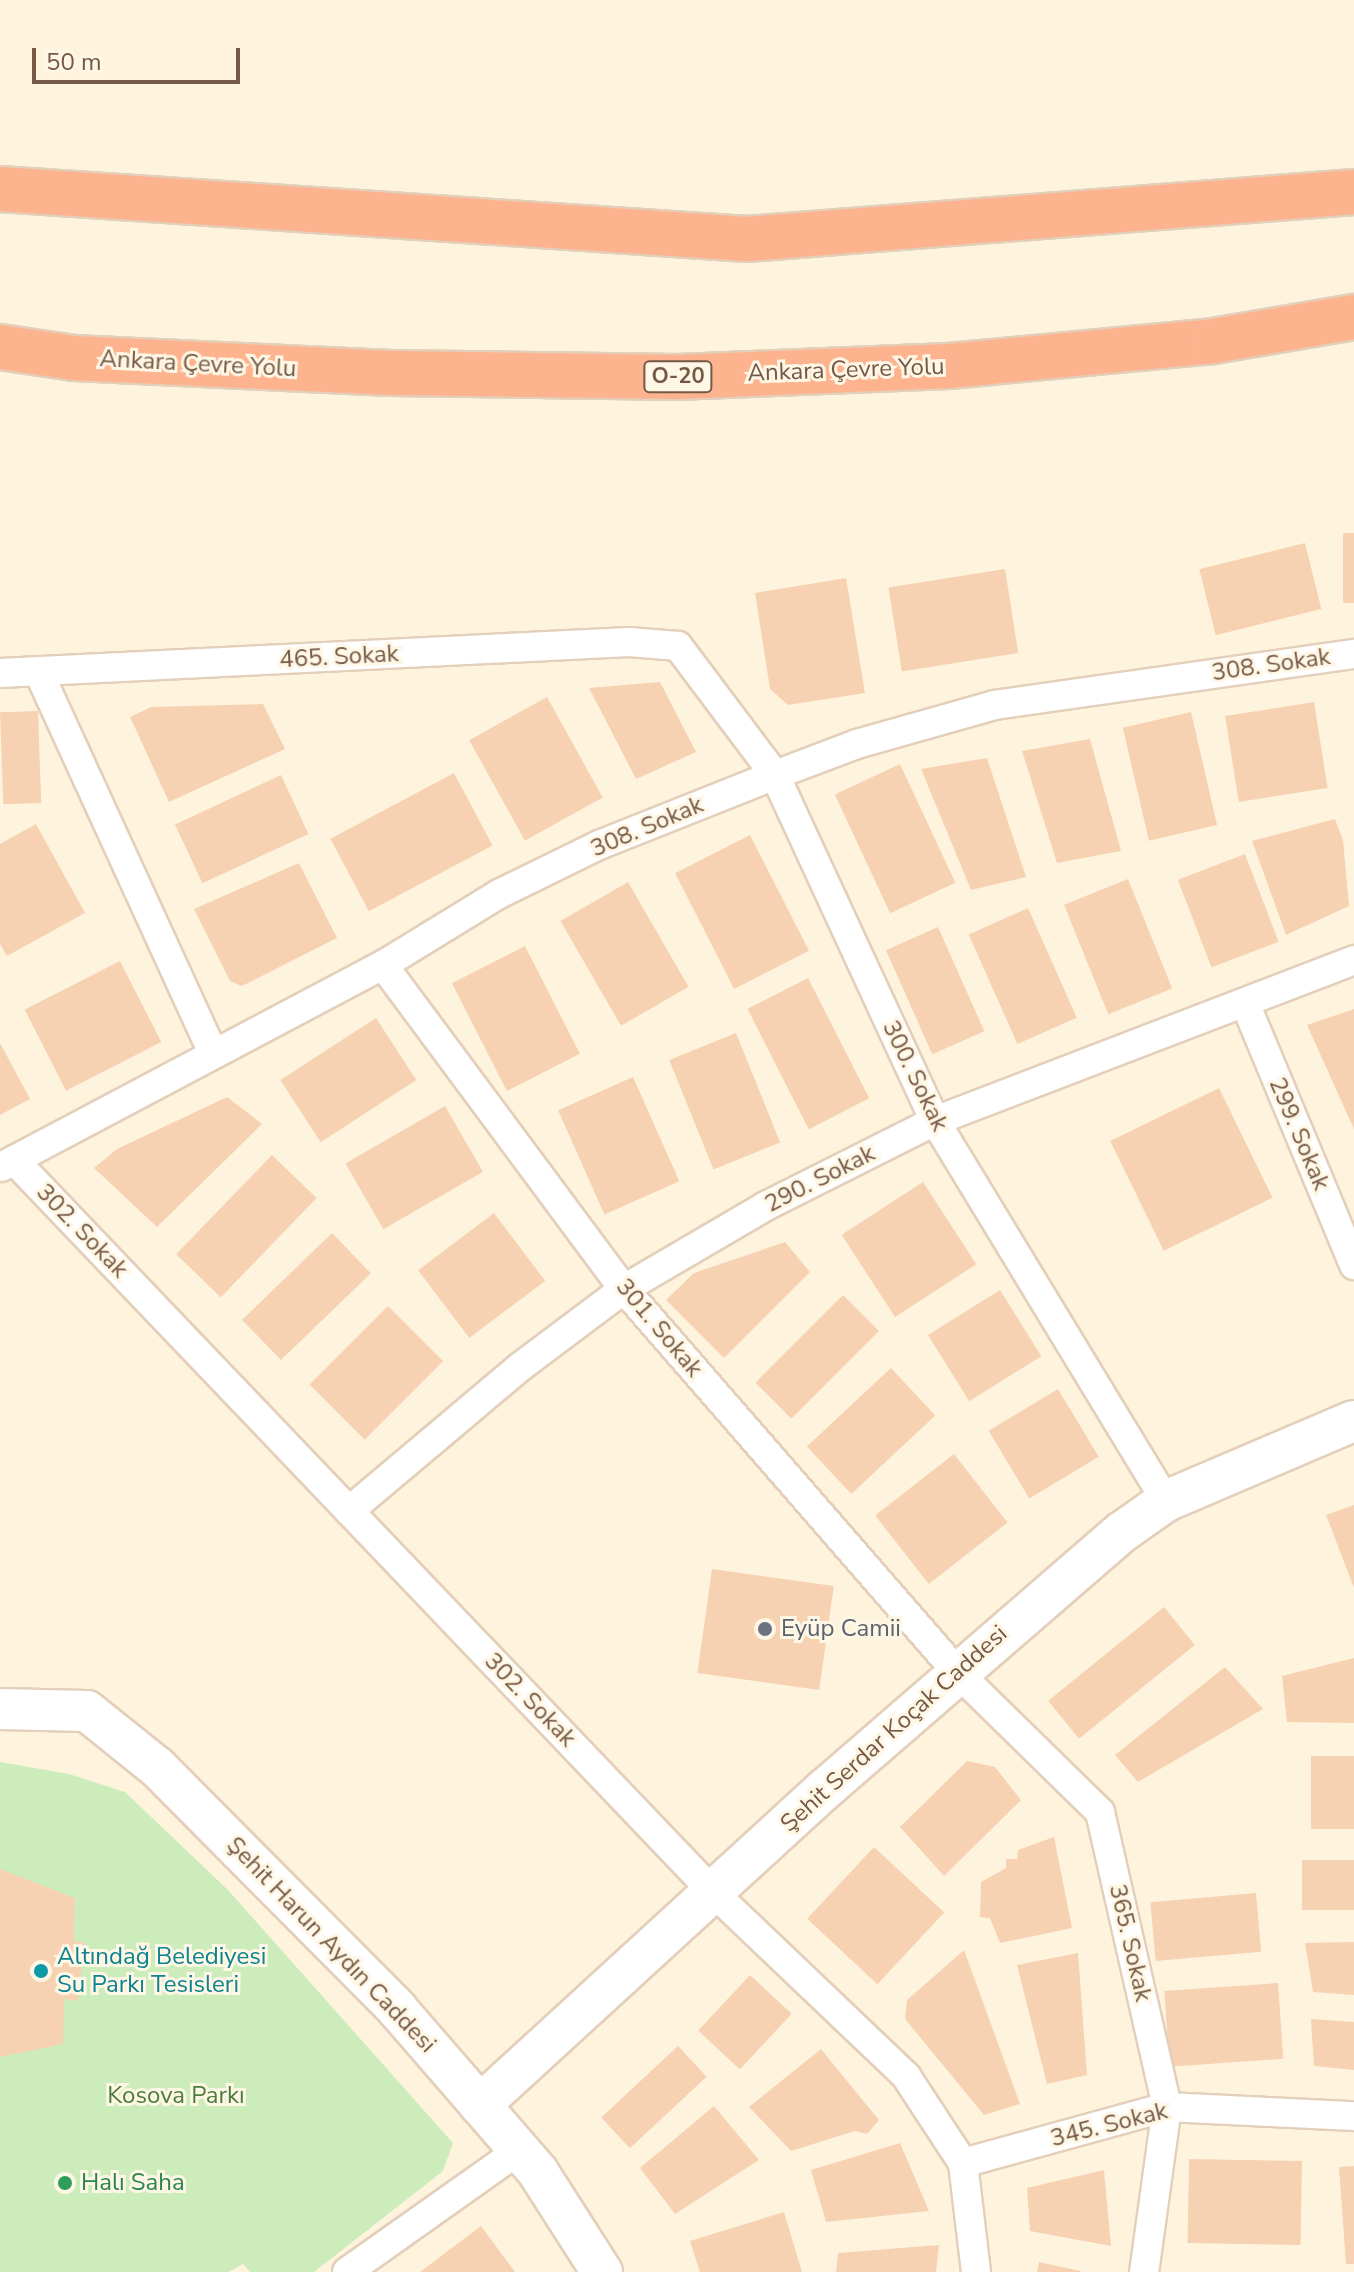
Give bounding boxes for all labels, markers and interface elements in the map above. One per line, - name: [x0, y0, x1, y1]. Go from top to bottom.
- scale bar: [36, 32, 244, 82]
- text: 50 m: [46, 46, 102, 78]
- street label: Ankara Çevre Yolu: [99, 344, 297, 384]
- street label: Ankara Çevre Yolu: [747, 352, 945, 388]
- road number: O-20: [642, 359, 714, 395]
- street label: 465. Sokak: [279, 639, 399, 675]
- street label: 308. Sokak: [1210, 642, 1332, 688]
- street label: 308. Sokak: [586, 790, 708, 864]
- street label: 300. Sokak: [876, 1016, 954, 1136]
- street label: 299. Sokak: [1262, 1073, 1336, 1195]
- street label: 290. Sokak: [760, 1139, 880, 1219]
- street label: 302. Sokak: [30, 1178, 134, 1284]
- street label: 301. Sokak: [610, 1273, 708, 1383]
- place label: Eyüp Camii: [781, 1615, 901, 1643]
- marker: Eyüp Camii: [756, 1620, 774, 1638]
- street label: Şehit Serdar Koçak Caddesi: [775, 1620, 1013, 1838]
- street label: 302. Sokak: [478, 1647, 582, 1753]
- street label: Şehit Harun Aydın Caddesi: [220, 1831, 442, 2059]
- street label: 365. Sokak: [1103, 1882, 1157, 2004]
- place label: Altındağ Belediyesi Su Parkı Tesisleri: [57, 1943, 266, 1999]
- marker: Altındağ Belediyesi Su Parkı Tesisleri: [32, 1962, 50, 1980]
- park label: Kosova Parkı: [107, 2082, 245, 2110]
- street label: 345. Sokak: [1048, 2097, 1170, 2153]
- place label: Halı Saha: [81, 2169, 185, 2197]
- marker: Halı Saha: [56, 2174, 74, 2192]

